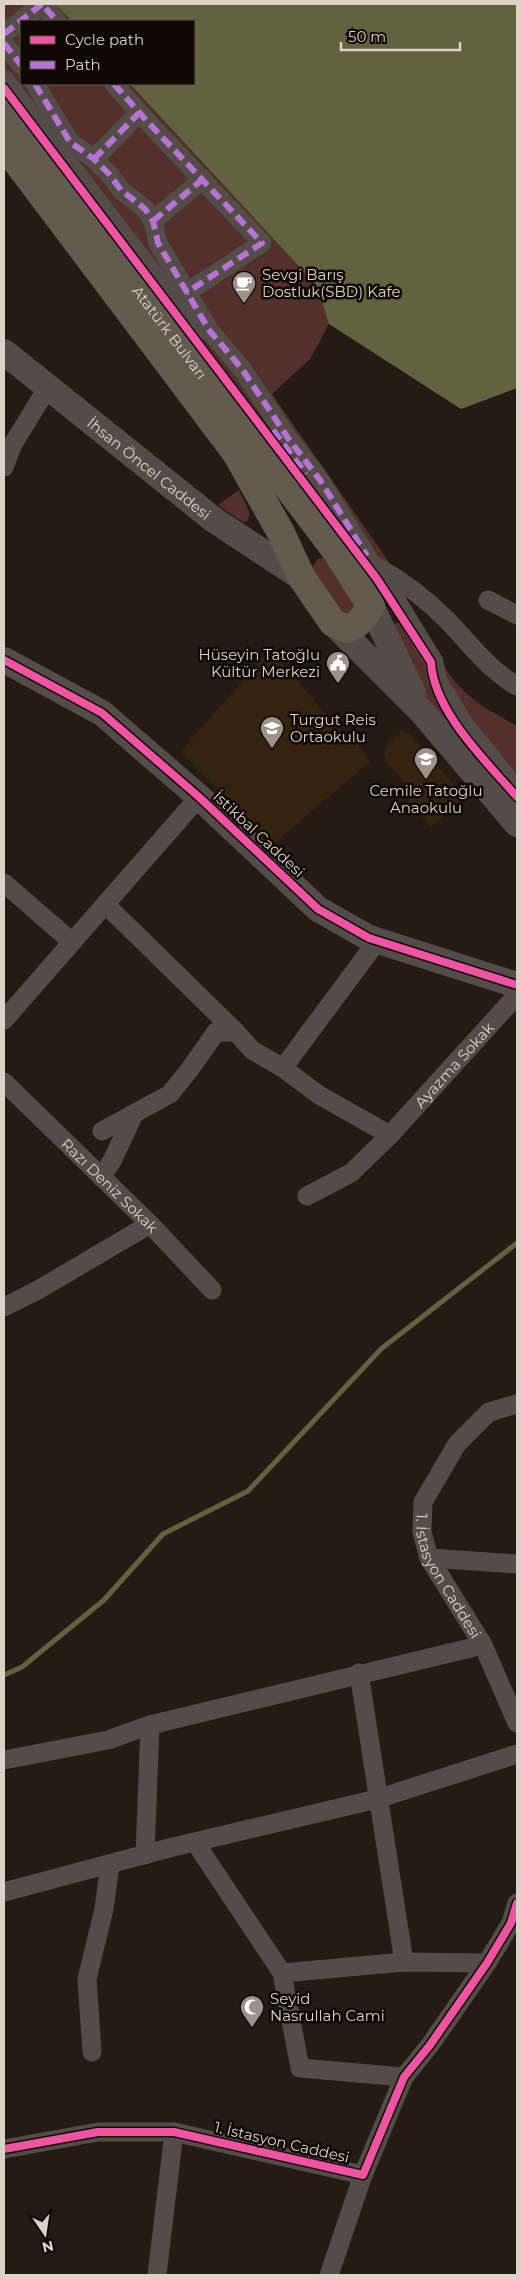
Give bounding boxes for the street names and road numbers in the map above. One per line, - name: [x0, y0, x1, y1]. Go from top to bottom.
- street label: Atatürk Bulvarı: [129, 282, 212, 383]
- street label: İhsan Öncel Caddesi: [83, 413, 215, 523]
- street label: İstikbal Caddesi: [209, 787, 309, 881]
- street label: Ayazma Sokak: [410, 1018, 497, 1111]
- street label: Razı Deniz Sokak: [58, 1134, 163, 1237]
- street label: 1. İstasyon Caddesi: [412, 1513, 486, 1642]
- street label: 1. İstasyon Caddesi: [213, 2117, 351, 2167]

